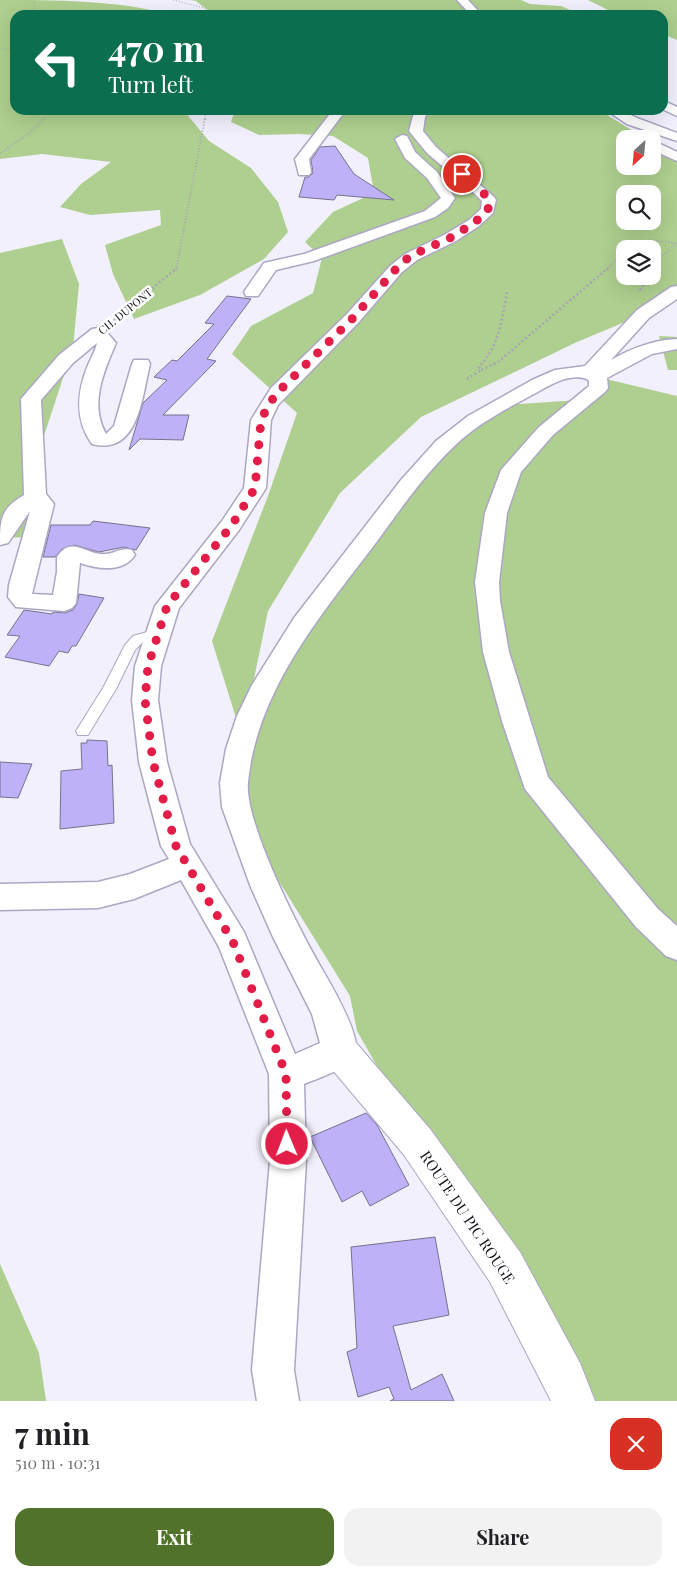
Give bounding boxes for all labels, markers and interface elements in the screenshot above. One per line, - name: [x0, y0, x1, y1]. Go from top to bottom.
- text: 470 m: [108, 24, 204, 71]
- icon: left: [25, 30, 90, 95]
- text: Turn left: [108, 69, 193, 99]
- north arrow: [616, 130, 661, 175]
- map controls: [616, 130, 661, 285]
- pin: [441, 153, 483, 195]
- icon: arrive: [448, 160, 476, 188]
- button: search: [616, 185, 661, 230]
- button: layers: [616, 240, 661, 285]
- street label: CH. DUPONT: [95, 284, 155, 338]
- position arrow: [260, 1117, 312, 1169]
- street label: ROUTE DU PIC ROUGE: [416, 1147, 520, 1287]
- text: 7 min: [15, 1413, 90, 1453]
- button: close: [610, 1418, 662, 1470]
- text: 510 m · 10:31: [15, 1452, 100, 1473]
- button: Exit: [15, 1508, 334, 1566]
- button: Share: [344, 1508, 662, 1566]

